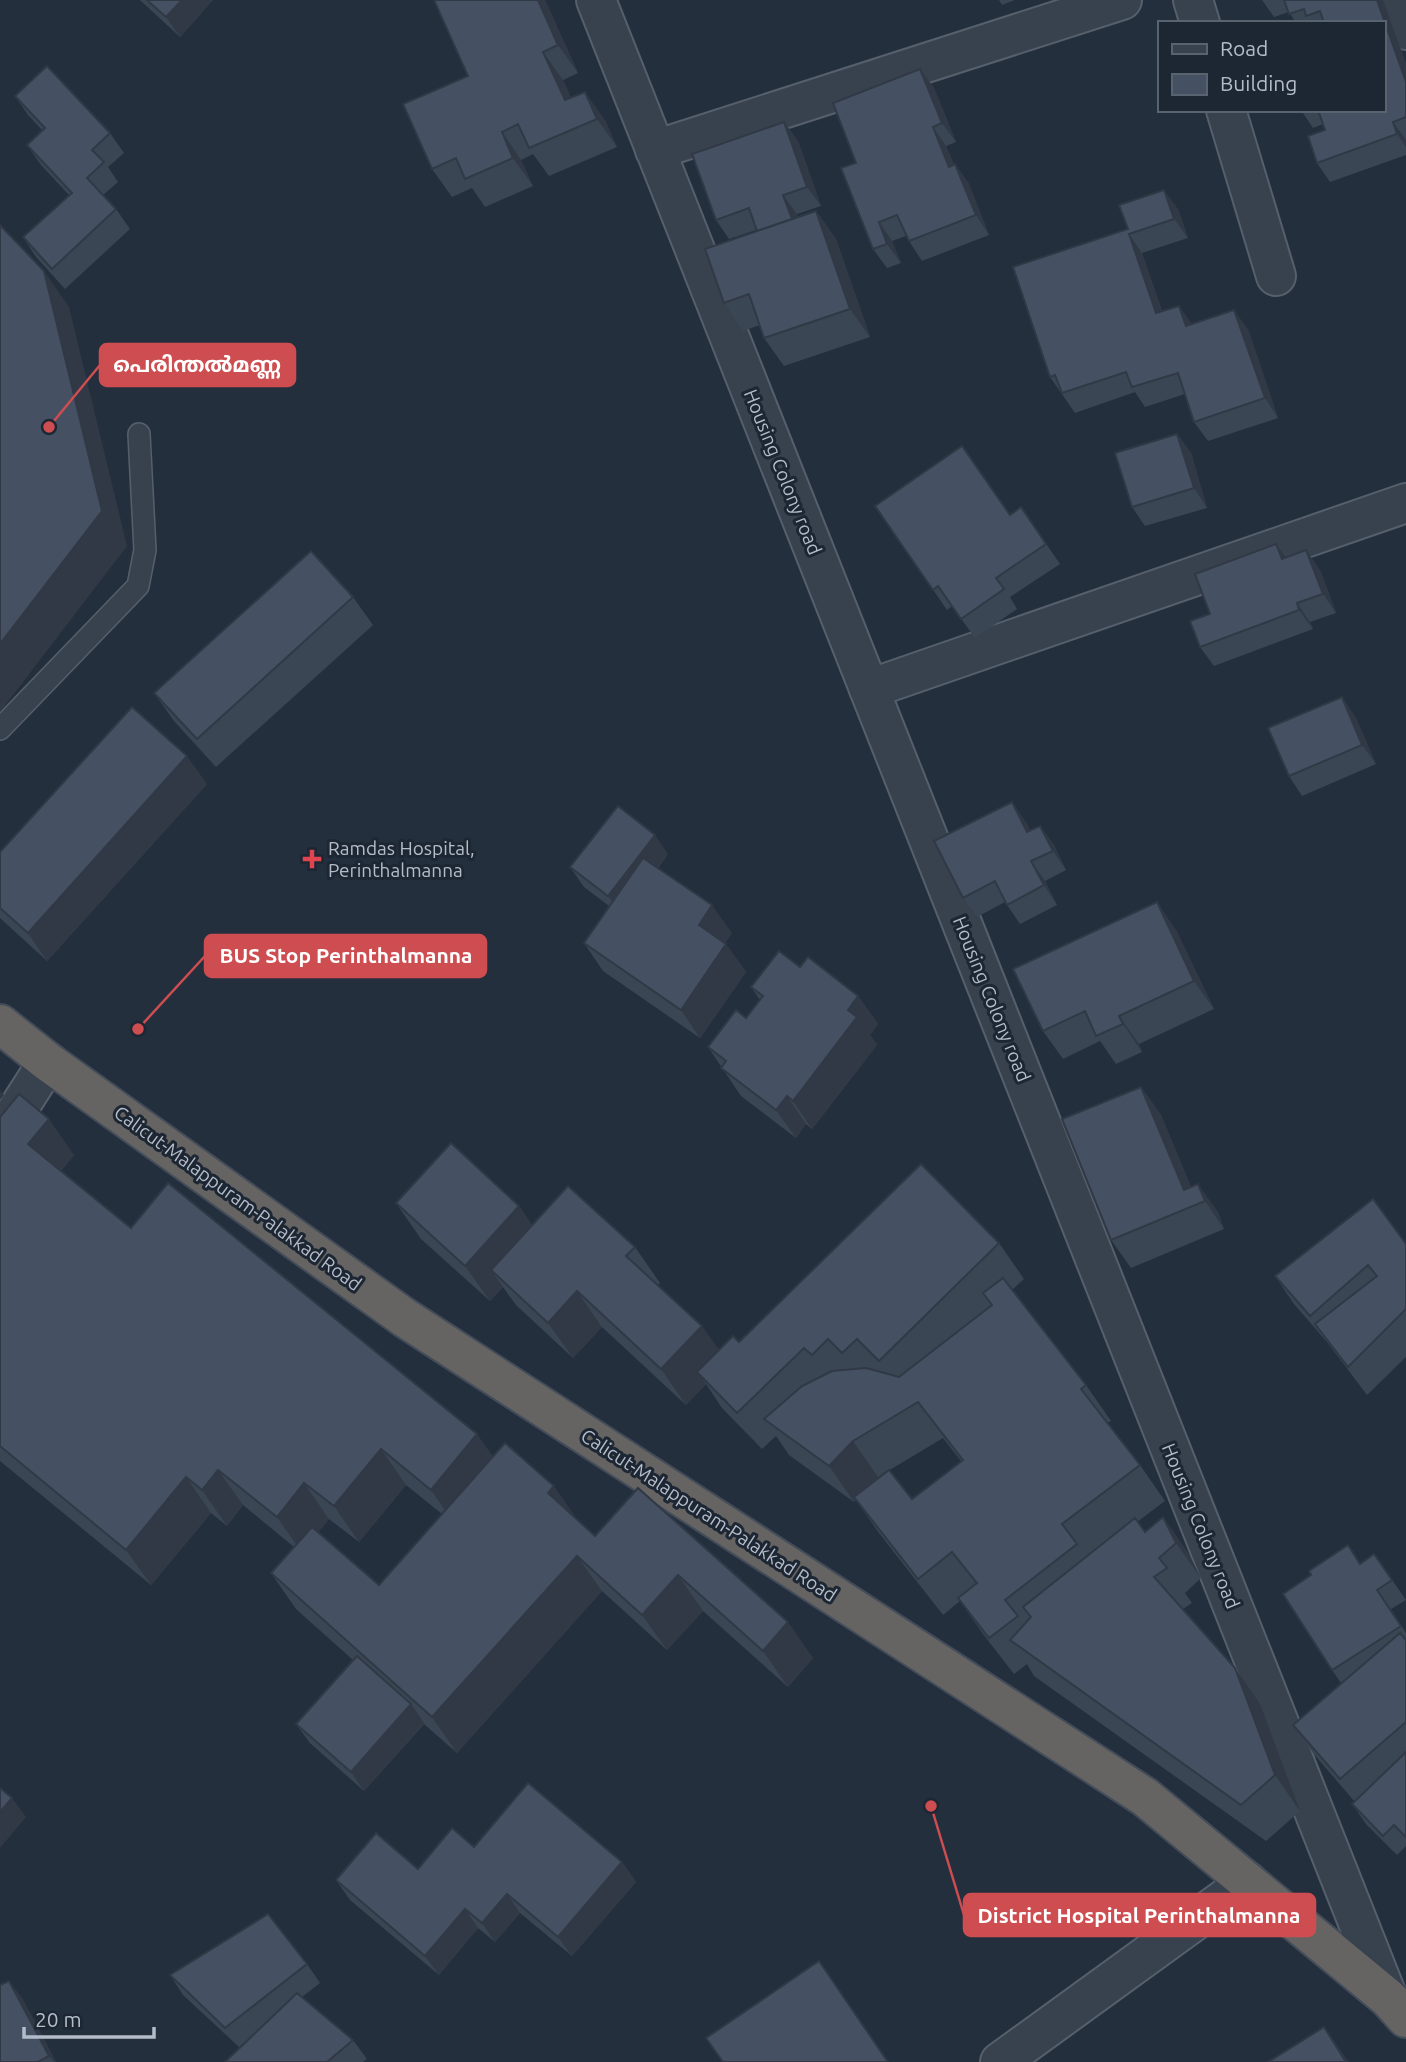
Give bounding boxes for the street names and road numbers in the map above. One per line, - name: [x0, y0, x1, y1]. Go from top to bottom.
- street label: Housing Colony road: [740, 386, 826, 558]
- street label: Housing Colony road: [949, 913, 1035, 1085]
- street label: Calicut-Malappuram-Palakkad Road: [110, 1101, 366, 1295]
- street label: Calicut-Malappuram-Palakkad Road: [577, 1424, 841, 1606]
- street label: Housing Colony road: [1158, 1440, 1244, 1612]

